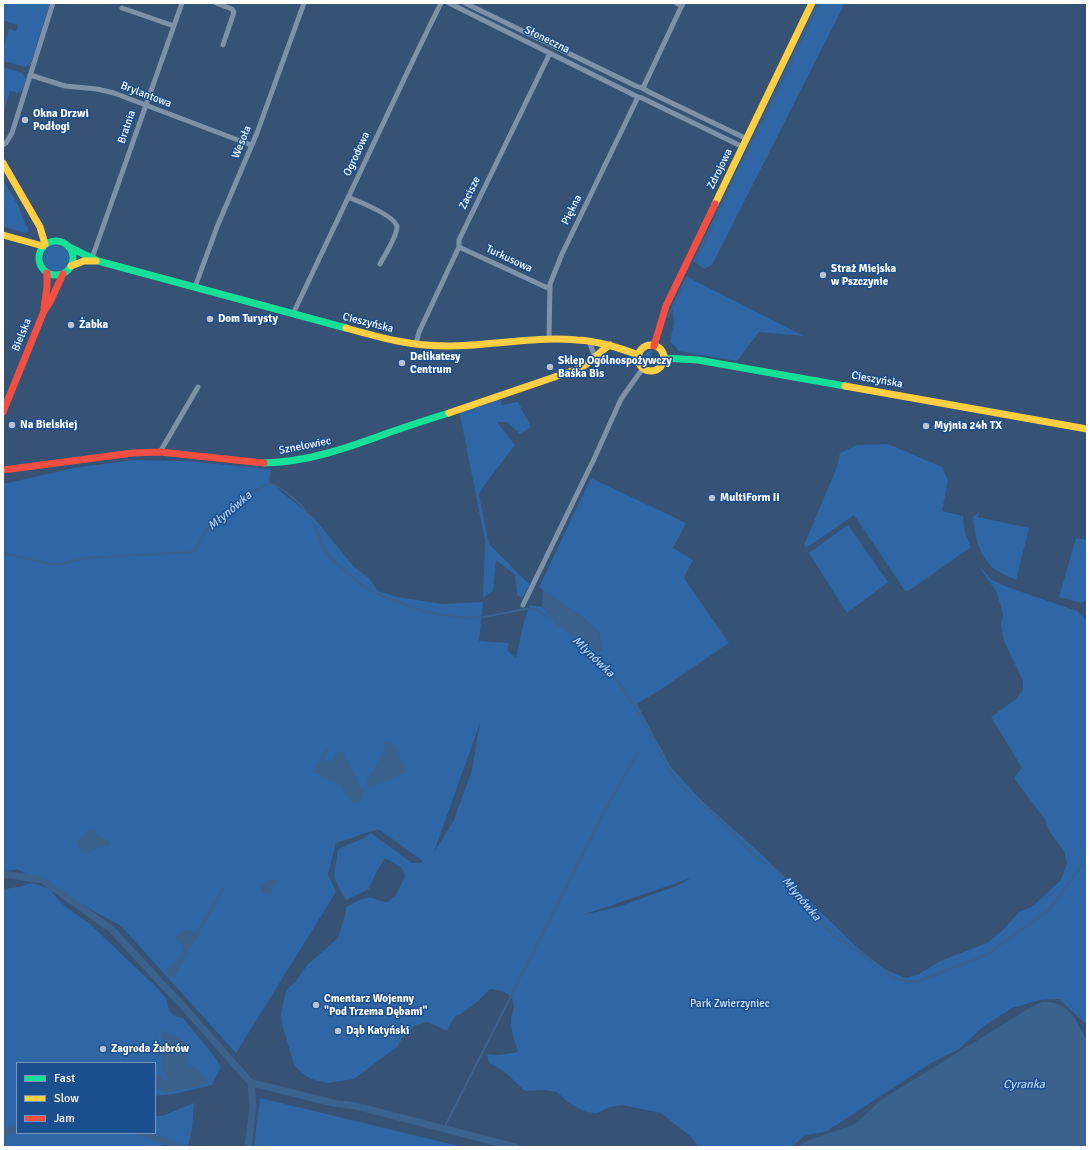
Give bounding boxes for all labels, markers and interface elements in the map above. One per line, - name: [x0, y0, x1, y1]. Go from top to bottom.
- street label: Słoneczna: [522, 23, 572, 57]
- street label: Brylantowa: [119, 79, 173, 111]
- place label: Okna Drzwi Podłogi: [33, 107, 89, 133]
- street label: Bratnia: [115, 109, 139, 145]
- marker: Okna Drzwi Podłogi: [20, 115, 30, 125]
- street label: Wesoła: [229, 124, 255, 160]
- street label: Ogrodowa: [341, 130, 373, 178]
- street label: Zdrojowa: [705, 147, 735, 191]
- street label: Zacisze: [456, 174, 484, 212]
- street label: Piękna: [559, 193, 585, 227]
- street label: Turkusowa: [484, 243, 534, 275]
- place label: Straż Miejska w Pszczynie: [831, 262, 896, 288]
- marker: Straż Miejska w Pszczynie: [818, 270, 828, 280]
- street label: Cieszyńska: [341, 310, 395, 336]
- place label: Dom Turysty: [218, 312, 278, 326]
- marker: Dom Turysty: [205, 314, 215, 324]
- street label: Bielska: [9, 317, 35, 353]
- place label: Żabka: [79, 318, 108, 332]
- marker: Żabka: [66, 320, 76, 330]
- place label: Delikatesy Centrum: [410, 350, 461, 376]
- place label: Sklep Ogólnospożywczy Baśka Bis: [558, 354, 672, 380]
- marker: Delikatesy Centrum: [397, 358, 407, 368]
- marker: Sklep Ogólnospożywczy Baśka Bis: [545, 362, 555, 372]
- street label: Cieszyńska: [850, 369, 904, 391]
- place label: Na Bielskiej: [20, 418, 77, 432]
- place label: Myjnia 24h TX: [934, 419, 1002, 433]
- marker: Na Bielskiej: [7, 420, 17, 430]
- marker: Myjnia 24h TX: [921, 421, 931, 431]
- street label: Sznelowiec: [278, 434, 332, 458]
- water label: Młynówka: [205, 488, 255, 534]
- place label: MultiForm II: [720, 491, 780, 505]
- marker: MultiForm II: [707, 493, 717, 503]
- water label: Młynówka: [569, 633, 617, 681]
- water label: Młynówka: [778, 874, 824, 924]
- place label: Cmentarz Wojenny "Pod Trzema Dębami": [324, 992, 427, 1018]
- park label: Park Zwierzyniec: [690, 997, 770, 1011]
- marker: Cmentarz Wojenny "Pod Trzema Dębami": [311, 1000, 321, 1010]
- place label: Dąb Katyński: [346, 1024, 409, 1038]
- marker: Dąb Katyński: [333, 1026, 343, 1036]
- place label: Zagroda Żubrów: [111, 1042, 189, 1056]
- marker: Zagroda Żubrów: [98, 1044, 108, 1054]
- legend: [16, 1062, 156, 1134]
- text: Fast: [54, 1071, 75, 1086]
- water label: Cyranka: [1003, 1078, 1045, 1092]
- text: Slow: [54, 1091, 79, 1106]
- text: Jam: [54, 1111, 75, 1126]

